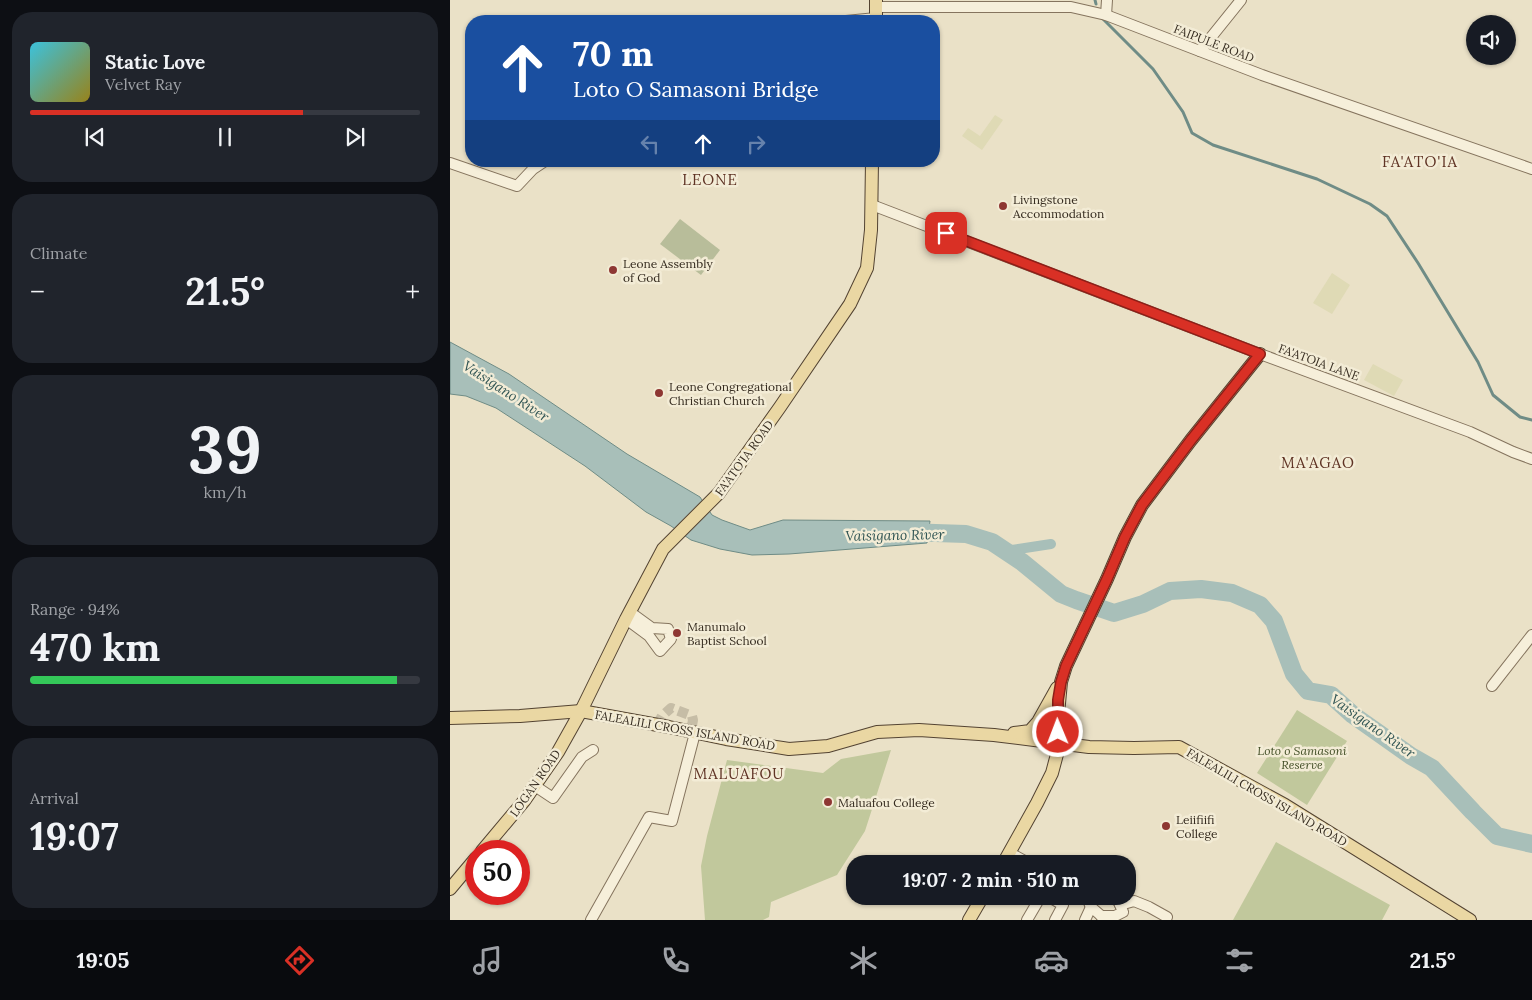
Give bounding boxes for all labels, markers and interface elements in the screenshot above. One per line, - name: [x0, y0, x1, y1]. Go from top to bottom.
- map controls: [1466, 15, 1516, 65]
- button: sound: [1466, 15, 1516, 65]
- street label: FAIPULE ROAD: [1172, 21, 1256, 65]
- text: 70 m: [573, 31, 653, 76]
- icon: ahead: [490, 35, 555, 100]
- text: Static Love: [105, 50, 205, 74]
- text: Velvet Ray: [105, 74, 181, 94]
- text: Loto O Samasoni Bridge: [573, 75, 819, 103]
- icon: previous: [81, 123, 109, 151]
- icon: pause: [211, 123, 239, 151]
- icon: next: [341, 123, 369, 151]
- icon: left: [636, 130, 664, 158]
- icon: ahead: [689, 130, 717, 158]
- icon: right: [742, 130, 770, 158]
- district label: FA'ATO'IA: [1382, 152, 1458, 171]
- district label: LEONE: [682, 170, 738, 189]
- place label: Livingstone Accommodation: [1012, 192, 1104, 221]
- marker: Livingstone Accommodation: [997, 200, 1009, 212]
- pin: [925, 212, 967, 254]
- icon: arrive: [932, 219, 960, 247]
- text: Climate: [30, 243, 87, 263]
- place label: Leone Assembly of God: [623, 256, 713, 285]
- marker: Leone Assembly of God: [607, 264, 619, 276]
- text: 21.5°: [185, 267, 265, 315]
- text: −: [30, 274, 45, 310]
- text: +: [405, 274, 420, 310]
- street label: FA'ATOIA LANE: [1276, 340, 1362, 384]
- water label: Vaisigano River: [459, 356, 553, 426]
- place label: Leone Congregational Christian Church: [669, 379, 792, 408]
- marker: Leone Congregational Christian Church: [653, 387, 665, 399]
- text: 39: [188, 408, 262, 491]
- street label: FA'ATO'IA ROAD: [712, 417, 777, 499]
- district label: MA'AGAO: [1281, 453, 1355, 472]
- text: km/h: [203, 482, 247, 502]
- water label: Vaisigano River: [845, 525, 945, 545]
- text: Range · 94%: [30, 599, 120, 619]
- place label: Manumalo Baptist School: [687, 619, 767, 648]
- text: 470 km: [30, 623, 160, 671]
- marker: Manumalo Baptist School: [671, 627, 683, 639]
- water label: Vaisigano River: [1327, 690, 1419, 762]
- position arrow: [1031, 705, 1083, 757]
- street label: FALEALILI CROSS ISLAND ROAD: [594, 707, 776, 753]
- park label: Loto o Samasoni Reserve: [1257, 743, 1347, 772]
- street label: FALEALILI CROSS ISLAND ROAD: [1184, 745, 1350, 849]
- street label: LOGAN ROAD: [506, 746, 564, 819]
- district label: MALUAFOU: [693, 764, 785, 783]
- text: Arrival: [30, 788, 79, 808]
- place label: Maluafou College: [838, 795, 935, 810]
- marker: Maluafou College: [822, 796, 834, 808]
- text: 19:07: [30, 812, 119, 860]
- place label: Leiifiifi College: [1176, 812, 1218, 841]
- marker: Leiifiifi College: [1160, 820, 1172, 832]
- speed limit sign: 50: [465, 840, 530, 905]
- text: 19:07 · 2 min · 510 m: [903, 868, 1079, 892]
- icon: directions: [282, 943, 317, 978]
- icon: music: [470, 943, 505, 978]
- icon: phone: [658, 943, 693, 978]
- icon: climate: [846, 943, 881, 978]
- icon: car: [1034, 943, 1069, 978]
- icon: filters: [1222, 943, 1257, 978]
- text: 19:05: [76, 946, 129, 974]
- text: 21.5°: [1409, 946, 1456, 974]

